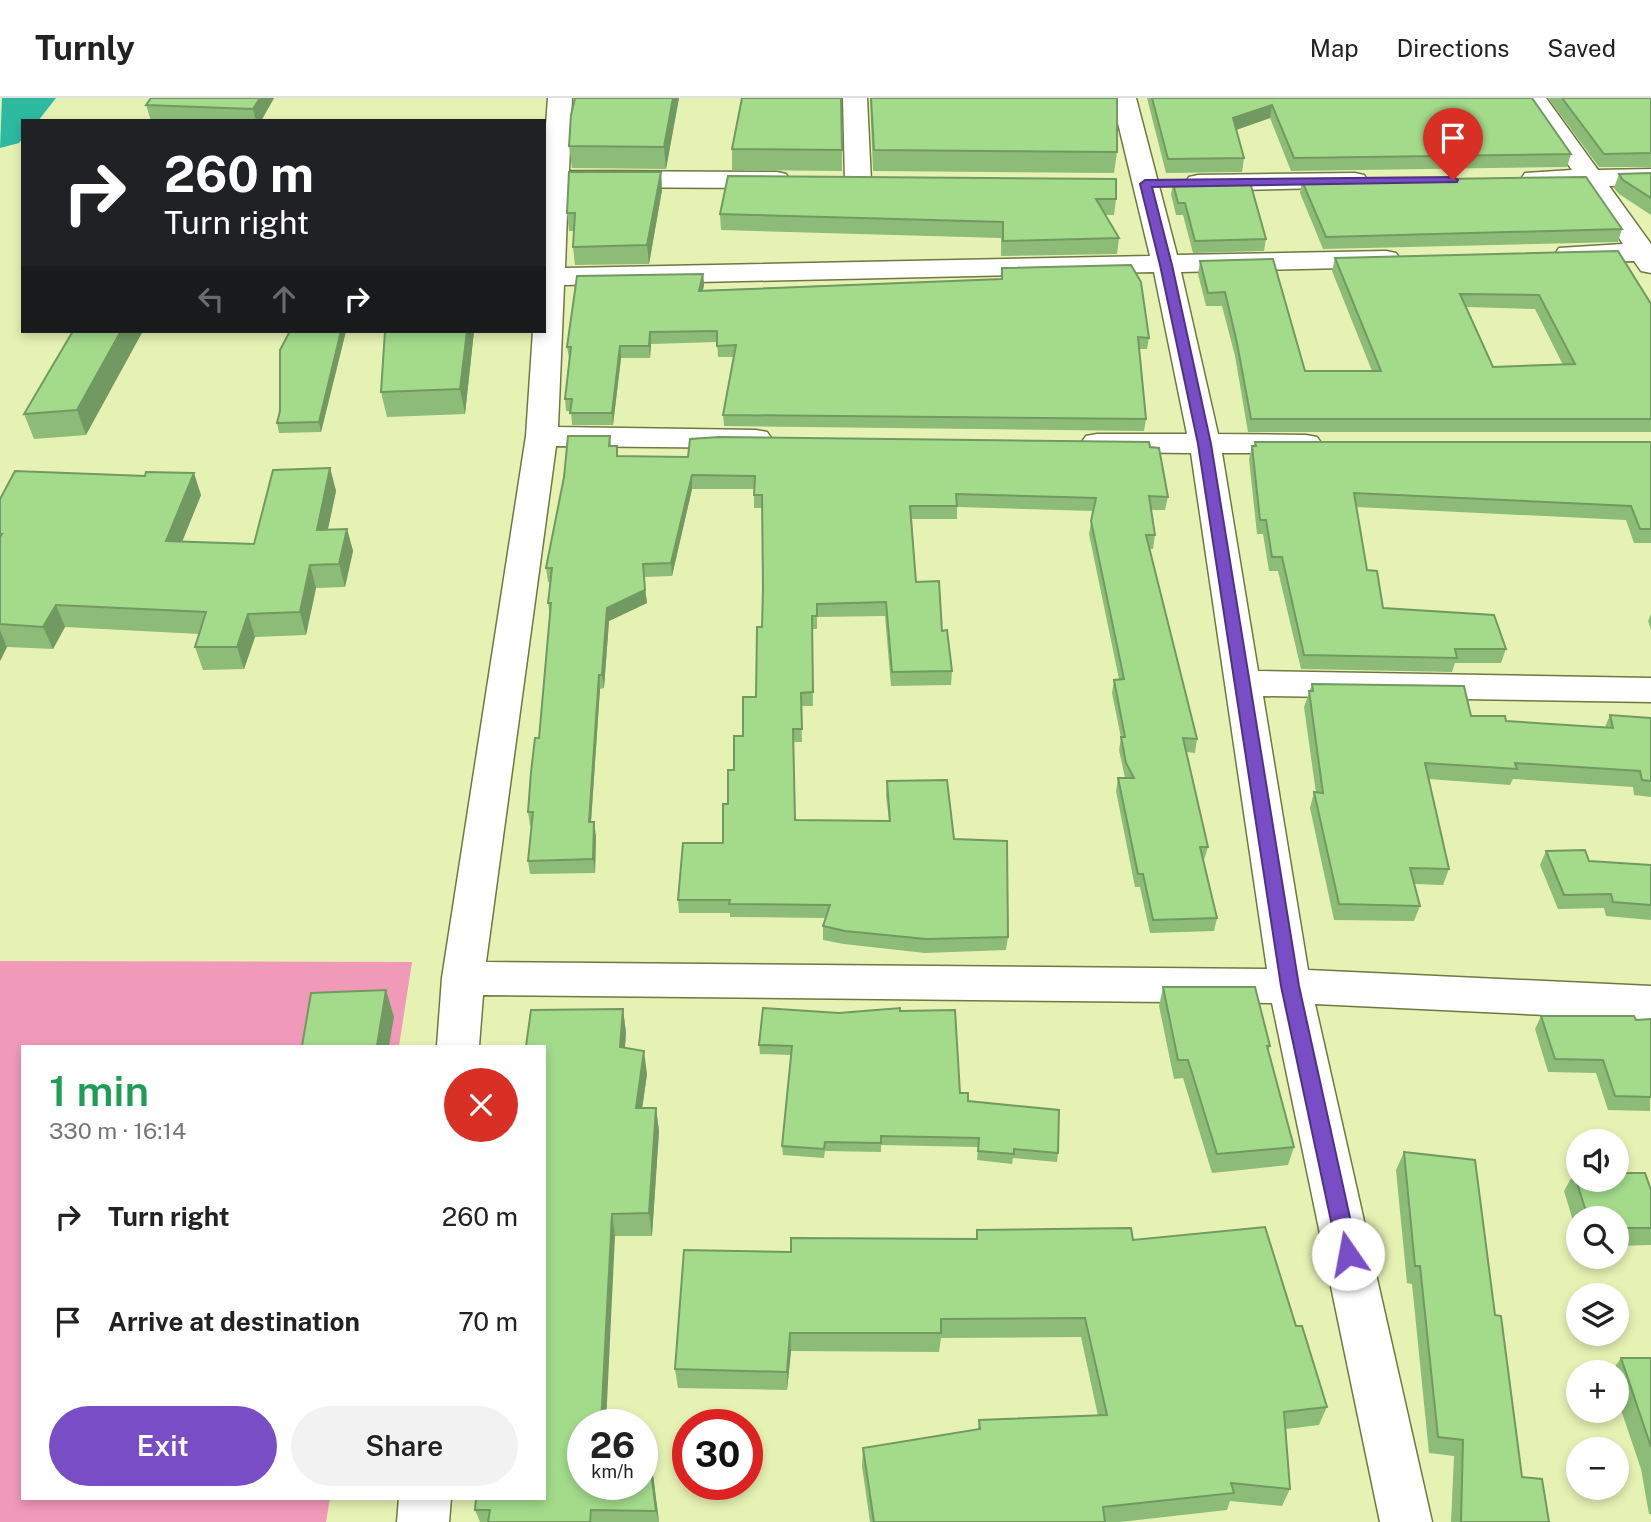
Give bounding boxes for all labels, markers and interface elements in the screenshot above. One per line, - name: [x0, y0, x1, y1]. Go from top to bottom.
- text: Turnly: [35, 29, 135, 67]
- text: Map: [1310, 34, 1359, 62]
- text: Directions: [1397, 34, 1509, 62]
- text: Saved: [1547, 34, 1616, 62]
- pin: [1423, 108, 1483, 180]
- icon: arrive: [1434, 119, 1472, 157]
- text: 260 m: [164, 145, 314, 203]
- icon: right: [49, 147, 140, 238]
- text: Turn right: [164, 204, 309, 241]
- icon: left: [192, 280, 230, 318]
- icon: ahead: [265, 280, 303, 318]
- icon: right: [338, 280, 376, 318]
- text: 1 min: [49, 1066, 149, 1115]
- button: close: [444, 1068, 518, 1142]
- text: 330 m · 16:14: [49, 1117, 186, 1144]
- map controls: [1566, 1129, 1629, 1500]
- button: sound: [1566, 1129, 1629, 1192]
- icon: right: [49, 1198, 87, 1236]
- text: Turn right: [108, 1201, 230, 1232]
- text: 260 m: [442, 1201, 518, 1232]
- button: search: [1566, 1206, 1629, 1269]
- position arrow: [1311, 1217, 1385, 1291]
- button: layers: [1566, 1283, 1629, 1346]
- icon: arrive: [49, 1303, 87, 1341]
- text: Arrive at destination: [108, 1306, 360, 1337]
- text: 70 m: [458, 1306, 518, 1337]
- button: +: [1566, 1360, 1629, 1423]
- button: Exit: [49, 1406, 277, 1486]
- button: Share: [291, 1406, 518, 1486]
- speed limit sign: 30: [672, 1409, 763, 1500]
- text: 26: [590, 1425, 635, 1466]
- button: −: [1566, 1437, 1629, 1500]
- text: km/h: [591, 1461, 634, 1482]

